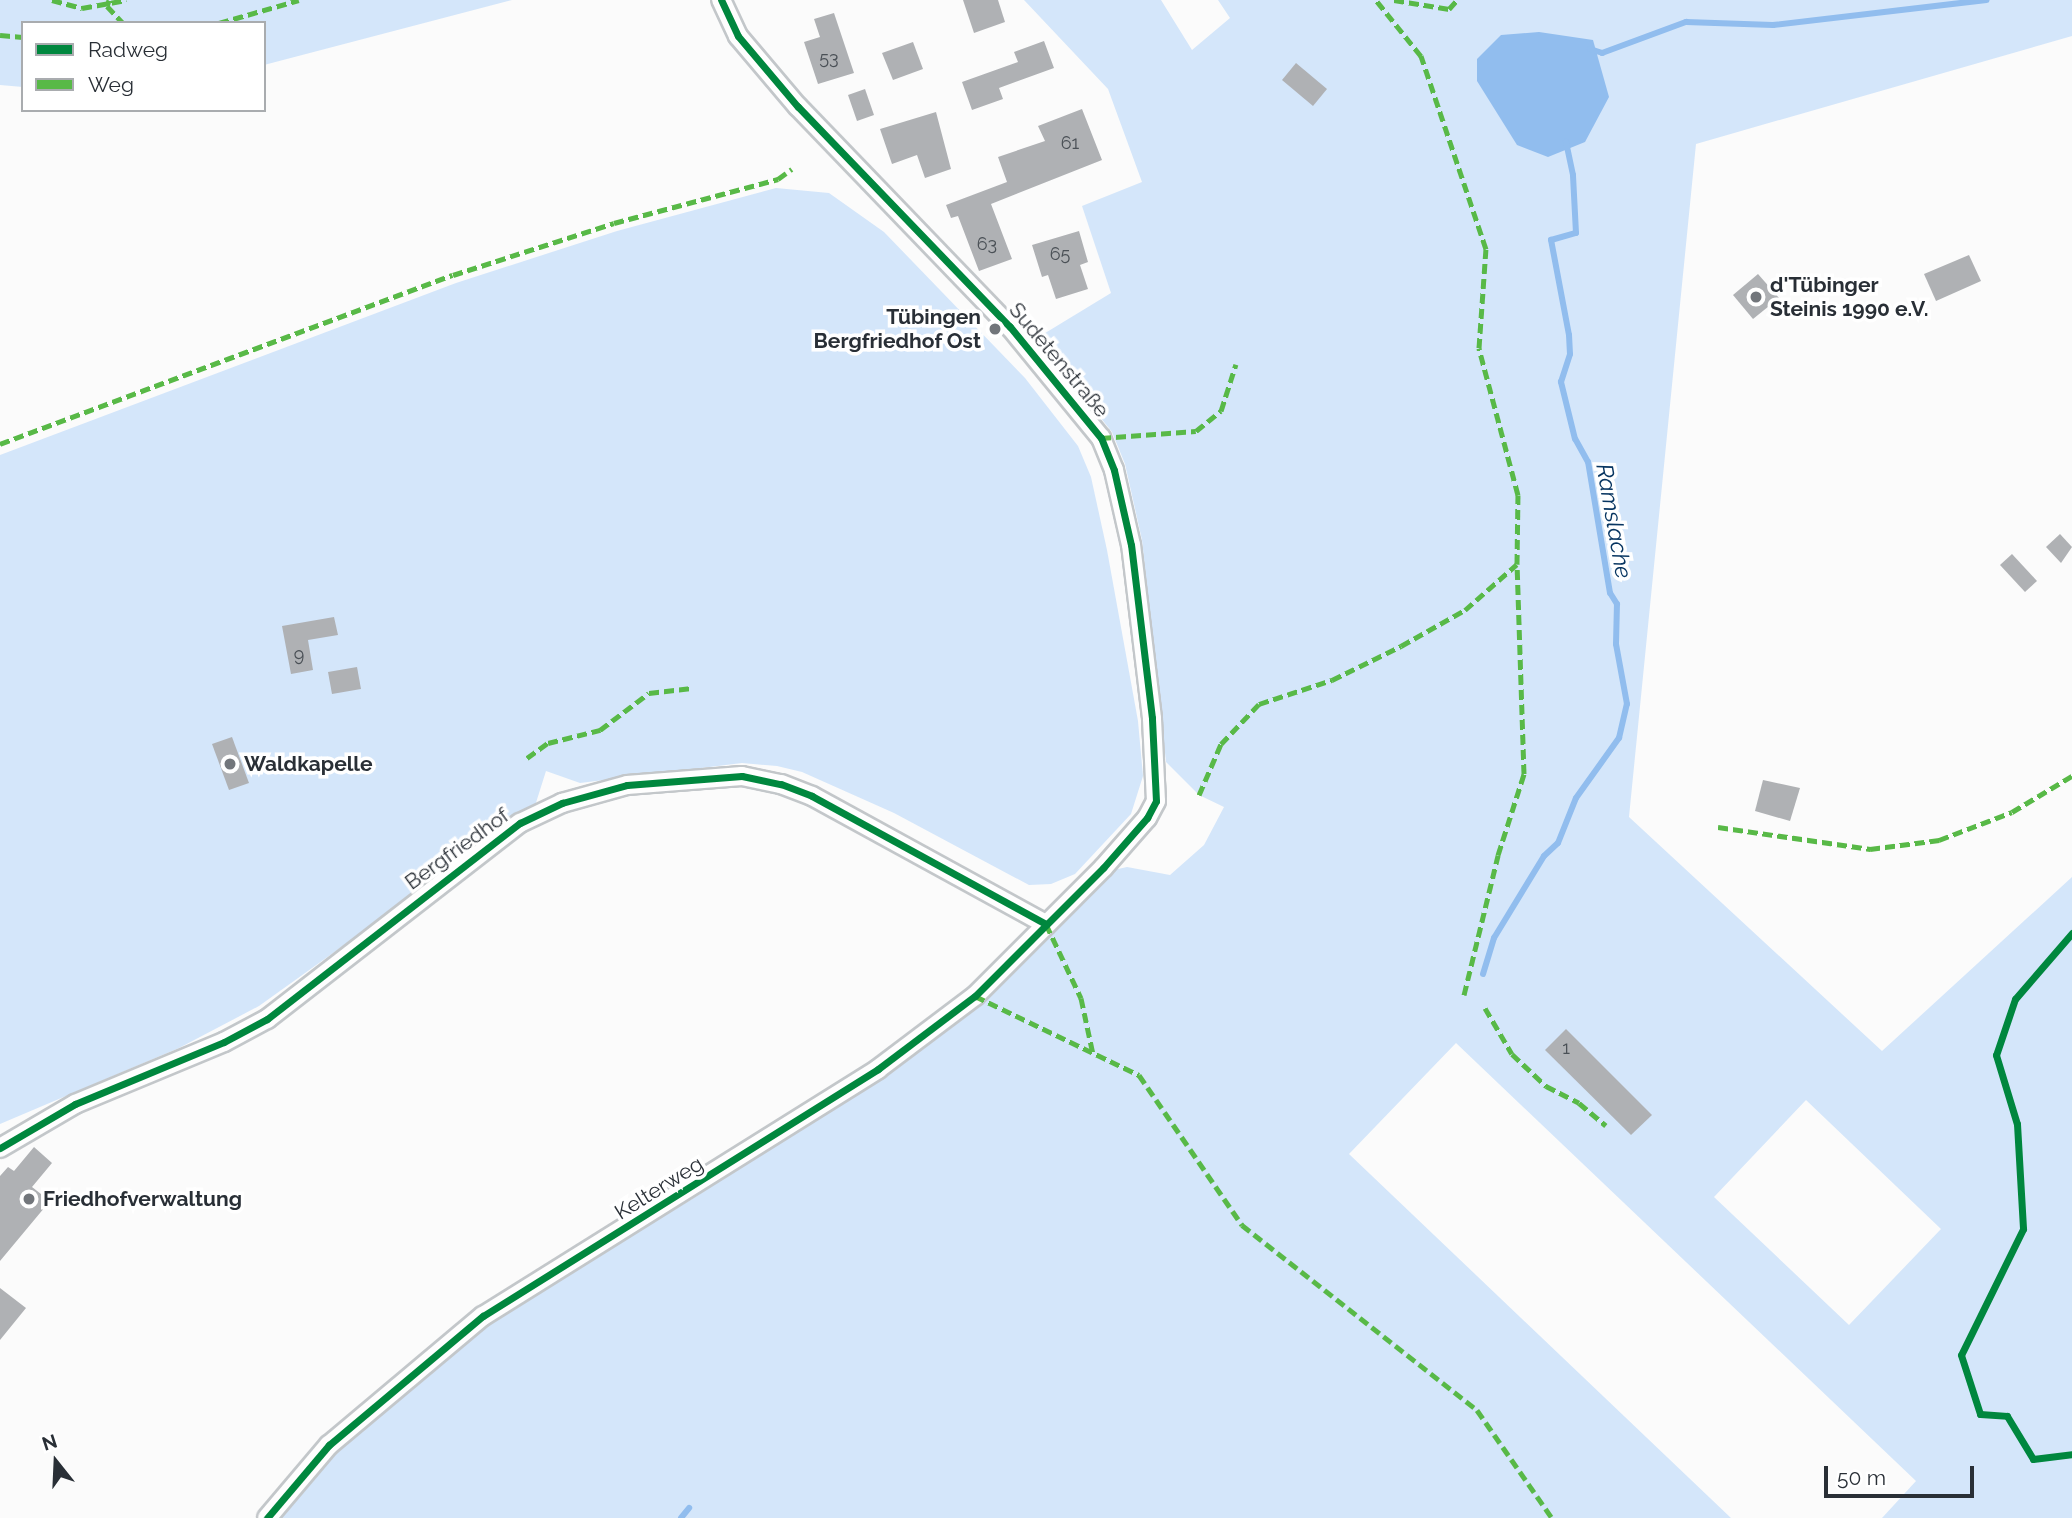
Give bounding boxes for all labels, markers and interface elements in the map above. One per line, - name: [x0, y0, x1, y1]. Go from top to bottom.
- legend: [21, 21, 266, 112]
- text: Radweg: [88, 37, 168, 62]
- house number: 53: [819, 47, 839, 69]
- text: Weg: [88, 72, 134, 97]
- house number: 61: [1061, 132, 1079, 154]
- house number: 63: [977, 233, 997, 255]
- house number: 65: [1050, 243, 1070, 265]
- place label: d'Tübinger Steinis 1990 e.V.: [1770, 272, 1929, 322]
- marker: d'Tübinger Steinis 1990 e.V.: [1748, 289, 1764, 305]
- street label: Sudetenstraße: [1004, 298, 1114, 422]
- place label: Tübingen Bergfriedhof Ost: [813, 304, 981, 354]
- marker: Tübingen Bergfriedhof Ost: [987, 321, 1003, 337]
- water label: Ramslache: [1590, 462, 1638, 580]
- house number: 9: [294, 644, 304, 666]
- place label: Waldkapelle: [244, 751, 373, 777]
- marker: Waldkapelle: [222, 756, 238, 772]
- street label: Bergfriedhof: [400, 803, 514, 895]
- house number: 1: [1562, 1037, 1570, 1059]
- street label: Kelterweg: [610, 1151, 708, 1225]
- place label: Friedhofverwaltung: [43, 1186, 242, 1212]
- marker: Friedhofverwaltung: [21, 1191, 37, 1207]
- north arrow: [21, 1427, 91, 1497]
- text: N: [39, 1429, 60, 1455]
- scale bar: [1827, 1452, 1978, 1496]
- text: 50 m: [1837, 1465, 1886, 1490]

